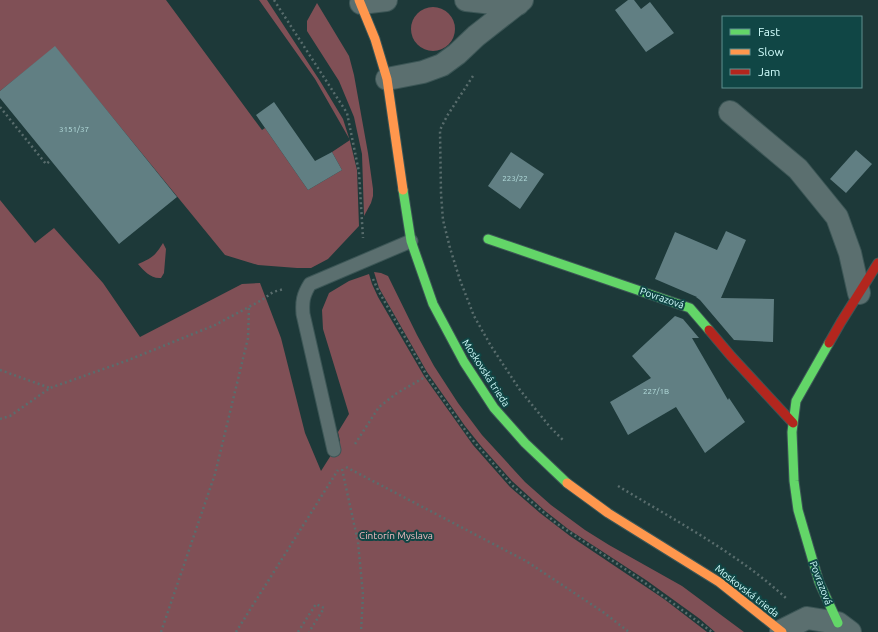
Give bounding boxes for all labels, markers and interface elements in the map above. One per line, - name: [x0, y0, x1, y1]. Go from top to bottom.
- legend: [722, 16, 862, 88]
- text: Fast: [758, 25, 780, 38]
- text: Slow: [758, 45, 784, 58]
- text: Jam: [758, 65, 780, 78]
- house number: 3151/37: [59, 125, 89, 134]
- house number: 223/22: [502, 174, 528, 183]
- street label: Povrazová: [639, 285, 685, 311]
- street label: Moskovská trieda: [460, 337, 512, 409]
- house number: 227/1B: [643, 387, 669, 396]
- park label: Cintorín Myslava: [359, 530, 433, 541]
- street label: Povrazová: [808, 560, 834, 606]
- street label: Moskovská trieda: [713, 563, 781, 619]

